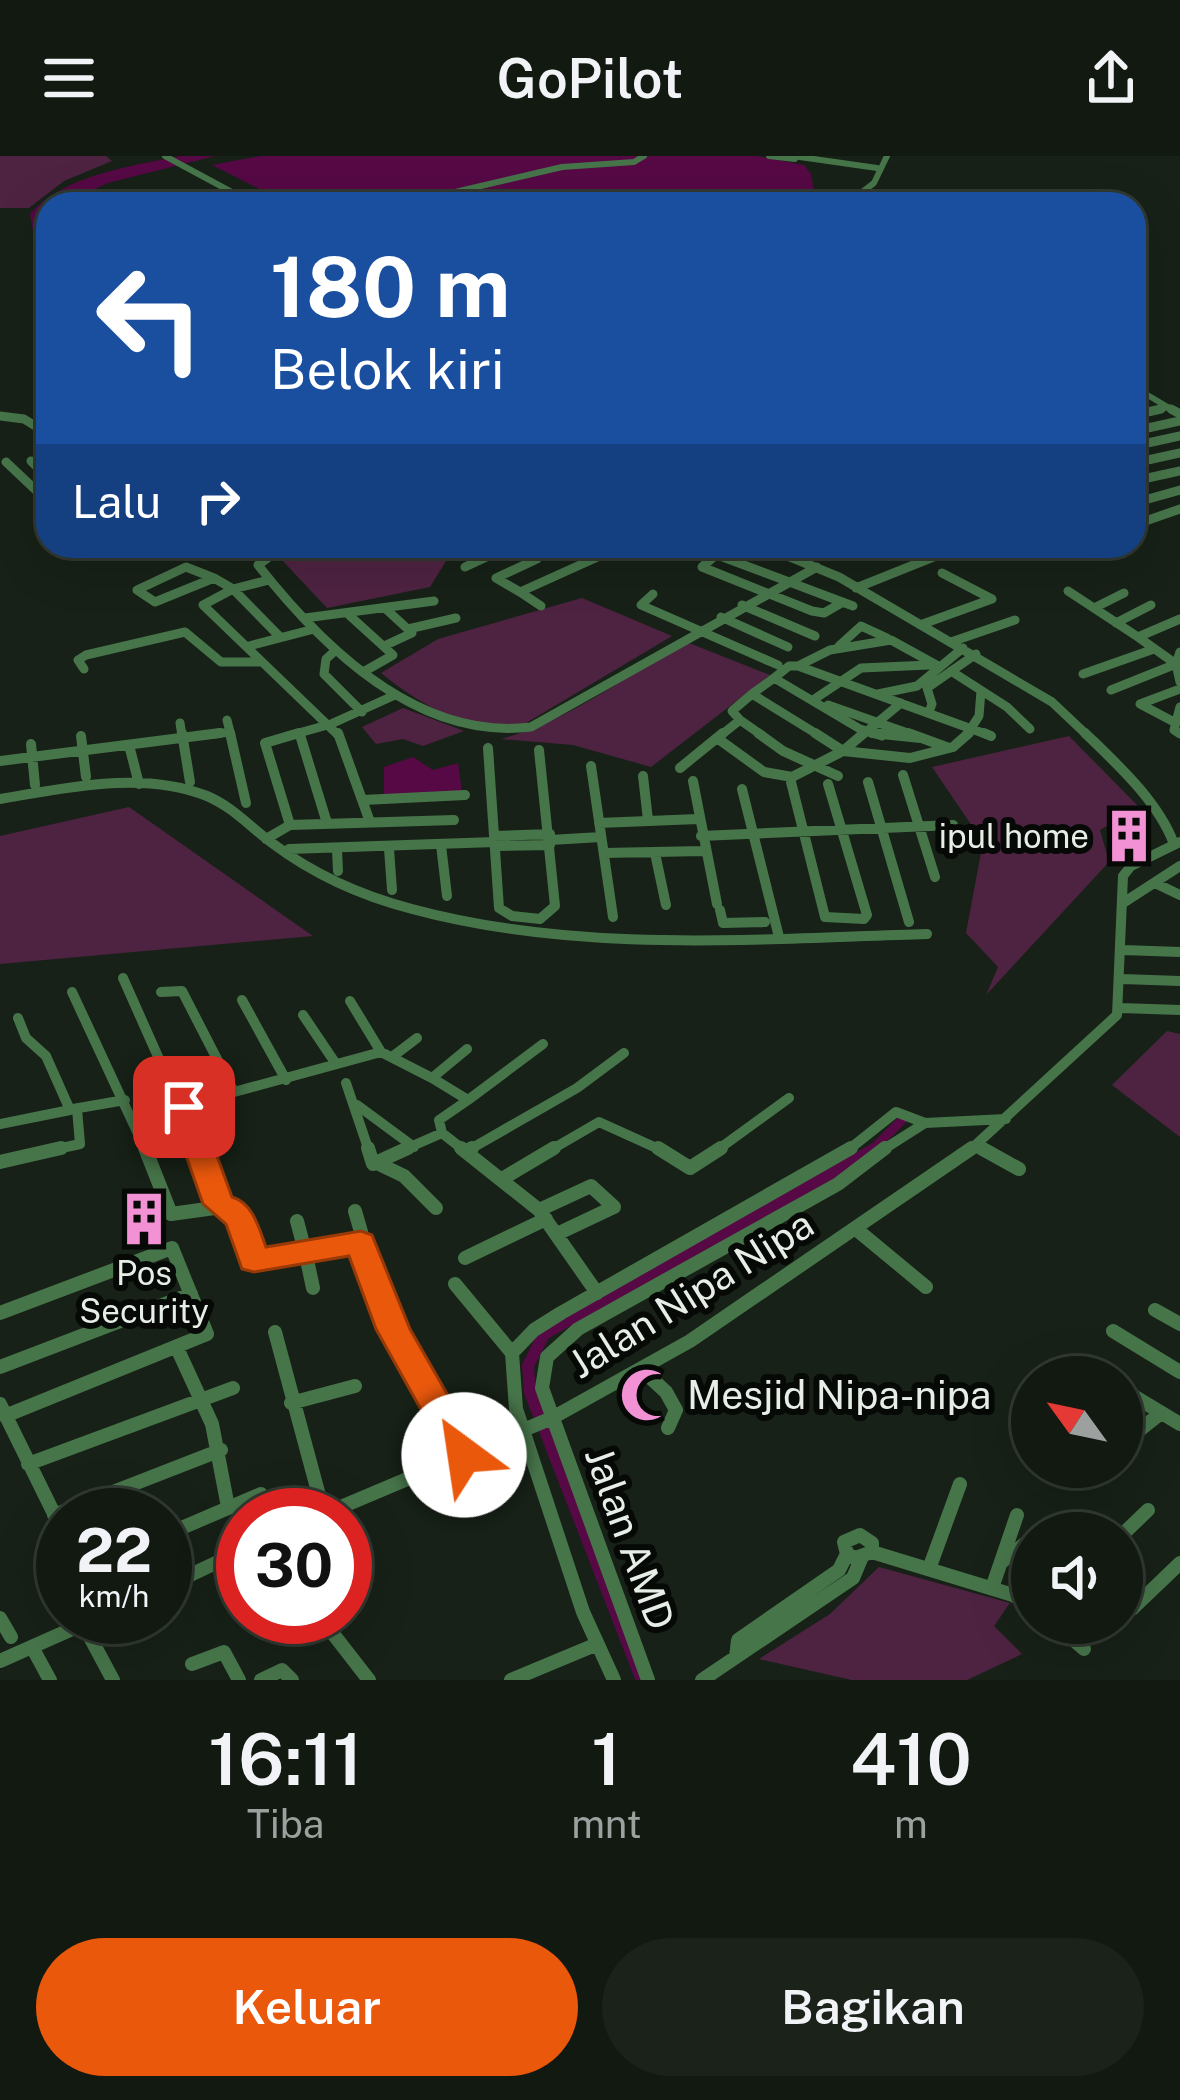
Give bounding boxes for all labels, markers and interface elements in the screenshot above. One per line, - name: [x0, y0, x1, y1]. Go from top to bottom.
- icon: menu: [36, 45, 102, 111]
- icon: share: [1078, 45, 1144, 111]
- text: GoPilot: [497, 47, 683, 110]
- text: 180 m: [270, 237, 510, 336]
- icon: left: [72, 240, 228, 396]
- text: Belok kiri: [270, 338, 505, 401]
- icon: right: [185, 468, 251, 534]
- text: Lalu: [72, 475, 161, 528]
- building icon: ipul home: [1100, 807, 1158, 865]
- place label: ipul home: [939, 817, 1089, 855]
- pin: [133, 1056, 235, 1158]
- icon: arrive: [151, 1074, 217, 1140]
- building icon: Pos Security: [115, 1190, 173, 1248]
- street label: Jalan Nipa Nipa: [560, 1201, 822, 1387]
- place label: Pos Security: [79, 1254, 209, 1330]
- north arrow: [1011, 1356, 1143, 1488]
- map controls: [1011, 1356, 1143, 1644]
- mosque icon: Mesjid Nipa-nipa: [618, 1366, 676, 1424]
- place label: Mesjid Nipa-nipa: [687, 1372, 991, 1418]
- position arrow: [401, 1392, 527, 1518]
- street label: Jalan AMD: [576, 1440, 684, 1636]
- speed limit sign: 30: [216, 1488, 372, 1644]
- button: sound: [1011, 1512, 1143, 1644]
- text: 22: [76, 1515, 152, 1586]
- text: km/h: [79, 1578, 149, 1614]
- text: 16:11: [208, 1717, 363, 1801]
- text: 1: [591, 1717, 621, 1801]
- text: 410: [850, 1717, 972, 1801]
- text: Tiba: [247, 1801, 324, 1847]
- text: mnt: [571, 1801, 642, 1847]
- text: m: [894, 1801, 928, 1847]
- button: Keluar: [36, 1938, 578, 2076]
- button: Bagikan: [602, 1938, 1144, 2076]

